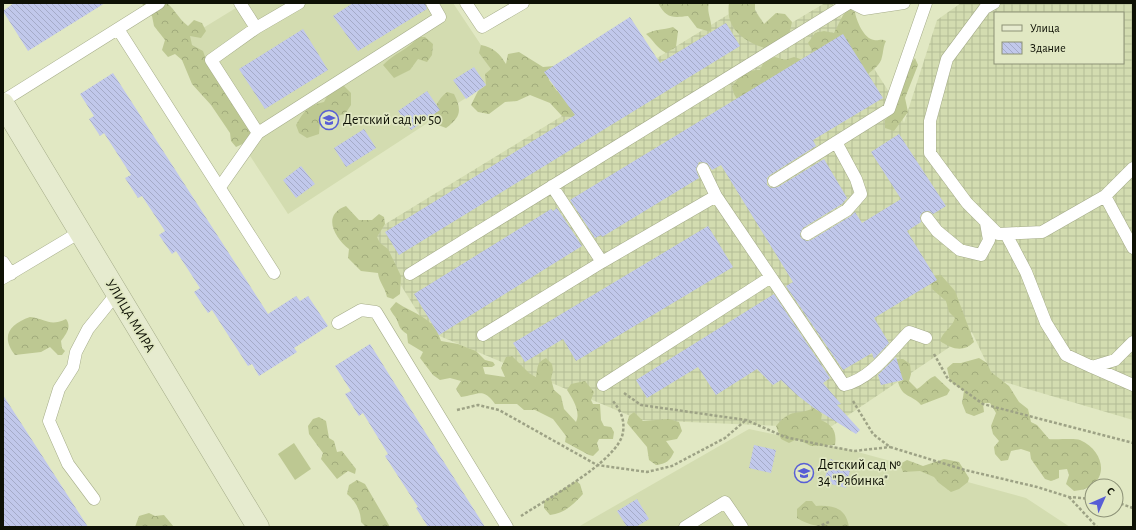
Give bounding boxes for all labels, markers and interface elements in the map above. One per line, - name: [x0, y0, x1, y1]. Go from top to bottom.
- legend: [994, 12, 1124, 64]
- text: Улица: [1030, 22, 1060, 34]
- text: Здание: [1030, 42, 1066, 54]
- school or university icon: Детский сад № 50: [318, 109, 340, 131]
- place label: Детский сад № 50: [343, 113, 441, 127]
- street label: УЛИЦА МИРА: [103, 277, 157, 355]
- place label: Детский сад № 34 "Рябинка": [818, 458, 901, 488]
- school or university icon: Детский сад № 34 "Рябинка": [793, 462, 815, 484]
- north arrow: [1084, 478, 1124, 518]
- text: С: [1105, 485, 1117, 497]

